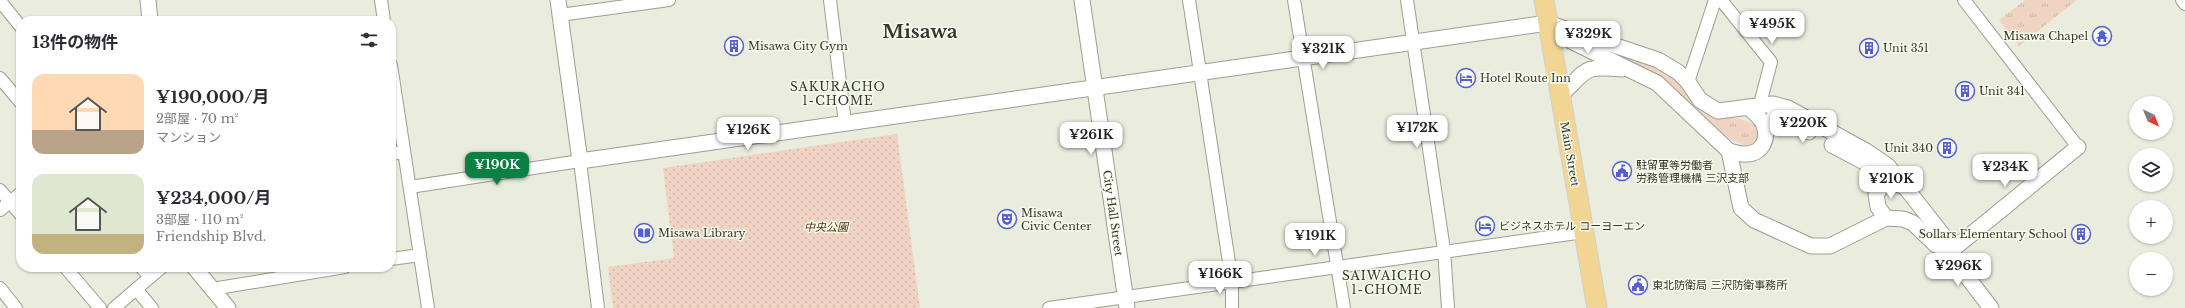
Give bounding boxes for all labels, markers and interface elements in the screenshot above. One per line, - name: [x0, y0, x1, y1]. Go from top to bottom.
- pin: ¥495K: [1744, 11, 1800, 45]
- text: ¥495K: [1749, 15, 1795, 32]
- district label: Misawa: [882, 20, 958, 43]
- pin: ¥329K: [1560, 21, 1616, 55]
- text: ¥329K: [1564, 25, 1612, 42]
- temple icon: Misawa Chapel: [2091, 25, 2113, 47]
- icon: filters: [358, 29, 380, 51]
- place label: Misawa Chapel: [2003, 29, 2088, 43]
- text: 13件の物件: [32, 32, 118, 53]
- building icon: Misawa City Gym: [723, 35, 745, 57]
- pin: ¥321K: [1295, 36, 1351, 70]
- building icon: Unit 351: [1858, 37, 1880, 59]
- place label: Misawa City Gym: [748, 39, 848, 53]
- text: ¥321K: [1301, 40, 1345, 57]
- place label: Unit 351: [1883, 41, 1929, 55]
- hotel icon: Hotel Route Inn: [1455, 67, 1477, 89]
- place label: Hotel Route Inn: [1480, 71, 1571, 85]
- district label: SAKURACHO 1-CHOME: [790, 79, 886, 108]
- building icon: Unit 341: [1954, 80, 1976, 102]
- place label: Unit 341: [1979, 84, 2025, 98]
- text: ¥190,000/月: [156, 87, 270, 108]
- icon: home: [64, 90, 112, 138]
- north arrow: [2129, 96, 2173, 140]
- map controls: [2129, 96, 2173, 296]
- text: 2部屋 · 70 m²: [156, 110, 238, 127]
- pin: ¥220K: [1775, 110, 1831, 144]
- text: ¥220K: [1779, 114, 1827, 131]
- pin: ¥172K: [1389, 115, 1445, 149]
- pin: ¥126K: [720, 117, 776, 151]
- text: ¥172K: [1396, 119, 1438, 136]
- street label: Main Street: [1557, 120, 1583, 188]
- text: ¥126K: [726, 121, 770, 138]
- pin: ¥261K: [1063, 122, 1119, 156]
- text: ¥261K: [1069, 126, 1113, 143]
- text: マンション: [156, 129, 221, 146]
- building icon: Unit 340: [1936, 137, 1958, 159]
- place label: Unit 340: [1884, 141, 1933, 155]
- button: layers: [2129, 148, 2173, 192]
- pin: ¥190K: [469, 152, 525, 186]
- pin: ¥234K: [1977, 154, 2033, 188]
- text: ¥190K: [474, 156, 520, 173]
- place label: 駐留軍等労働者 労務管理機構 三沢支部: [1636, 158, 1749, 185]
- text: ¥234K: [1981, 158, 2029, 175]
- public building icon: 駐留軍等労働者 労務管理機構 三沢支部: [1611, 160, 1633, 182]
- pin: ¥210K: [1863, 166, 1919, 200]
- street label: City Hall Street: [1100, 169, 1126, 258]
- text: ¥210K: [1868, 170, 1914, 187]
- text: ¥234,000/月: [156, 188, 271, 209]
- icon: home: [64, 190, 112, 238]
- button: +: [2129, 200, 2173, 244]
- place label: Misawa Civic Center: [1021, 206, 1092, 233]
- theatre icon: Misawa Civic Center: [996, 208, 1018, 230]
- text: 3部屋 · 110 m²: [156, 211, 243, 228]
- hotel icon: ビジネスホテル コーヨーエン: [1474, 215, 1496, 237]
- place label: ビジネスホテル コーヨーエン: [1499, 219, 1645, 233]
- park label: 中央公園: [804, 220, 850, 234]
- library icon: Misawa Library: [633, 222, 655, 244]
- pin: ¥191K: [1287, 223, 1343, 257]
- building icon: Sollars Elementary School: [2070, 223, 2092, 245]
- place label: Misawa Library: [658, 226, 746, 240]
- text: ¥191K: [1294, 227, 1336, 244]
- place label: Sollars Elementary School: [1919, 227, 2067, 241]
- text: Friendship Blvd.: [156, 228, 266, 245]
- button: −: [2129, 252, 2173, 296]
- pin: ¥296K: [1930, 253, 1986, 287]
- text: ¥296K: [1934, 257, 1982, 274]
- pin: ¥166K: [1192, 261, 1248, 295]
- text: ¥166K: [1198, 265, 1242, 282]
- district label: SAIWAICHO 1-CHOME: [1342, 268, 1432, 297]
- public building icon: 東北防衛局 三沢防衛事務所: [1627, 274, 1649, 296]
- place label: 東北防衛局 三沢防衛事務所: [1652, 278, 1788, 292]

